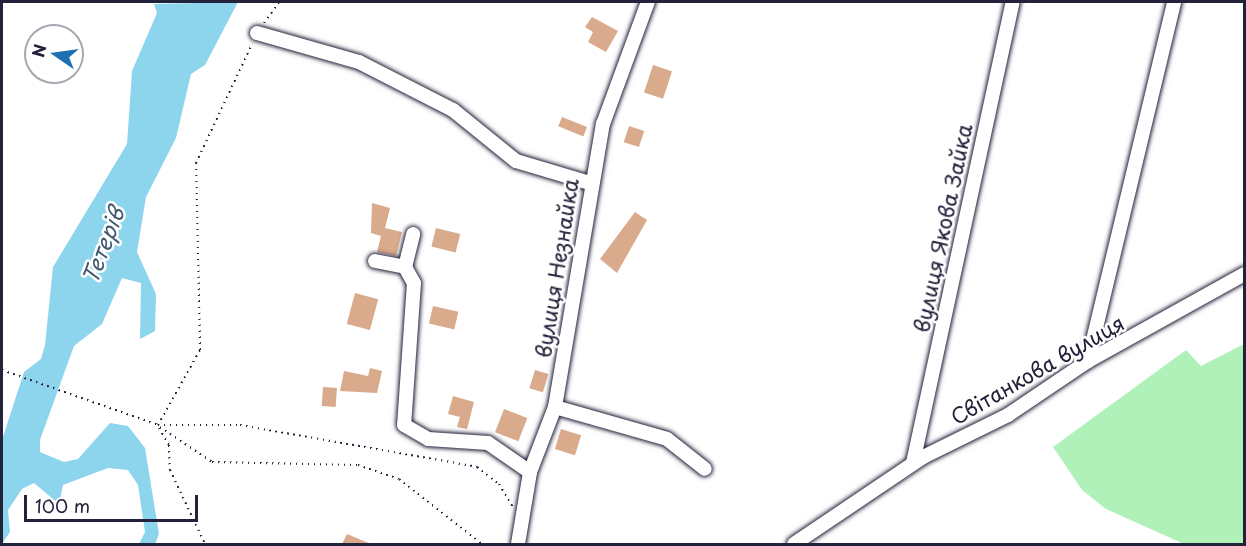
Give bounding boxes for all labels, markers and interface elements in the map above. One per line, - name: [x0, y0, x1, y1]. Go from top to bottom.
- north arrow: [24, 24, 84, 84]
- text: N: [25, 42, 52, 59]
- street label: вулиця Якова Зайка: [908, 121, 976, 335]
- street label: вулиця Незнайка: [529, 177, 583, 359]
- water label: Тетерів: [76, 203, 128, 287]
- street label: Світанкова вулиця: [945, 309, 1129, 429]
- scale bar: [27, 483, 201, 521]
- text: 100 m: [35, 492, 90, 519]

